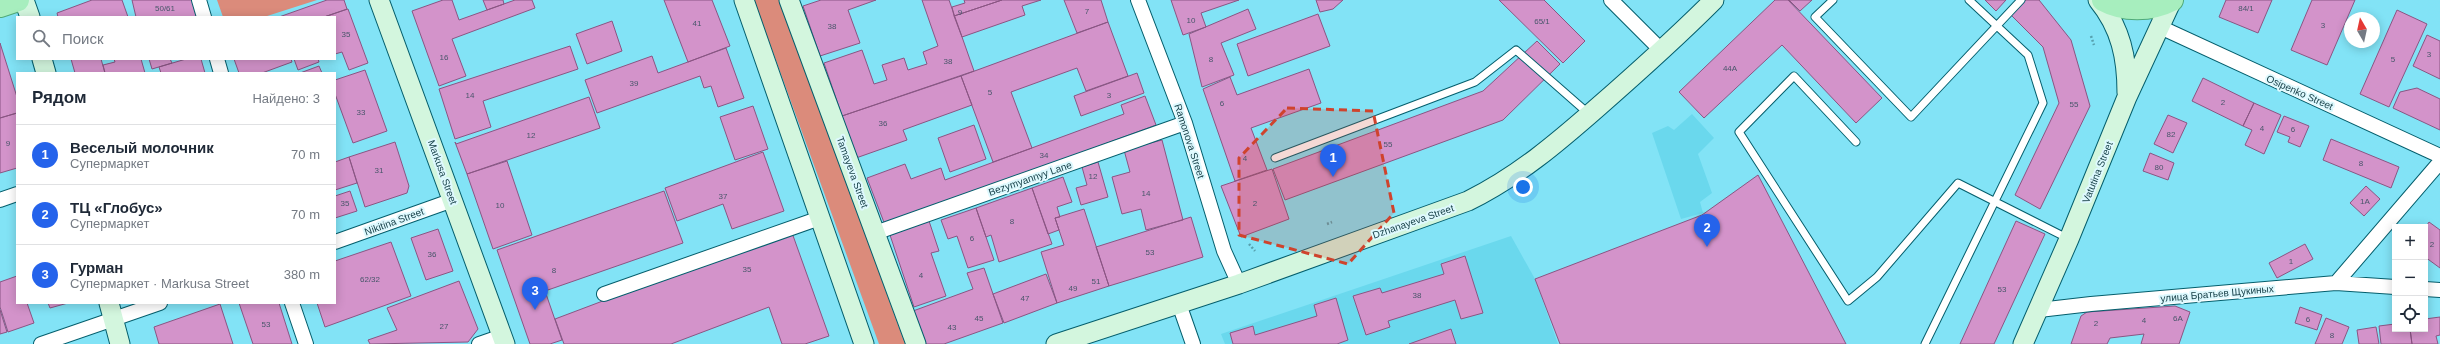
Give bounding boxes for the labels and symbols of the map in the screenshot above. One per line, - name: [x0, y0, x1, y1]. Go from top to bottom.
- house number: 50/61: [155, 4, 176, 13]
- house number: 84/1: [2238, 4, 2254, 13]
- house number: 7: [1085, 7, 1090, 16]
- house number: 9: [958, 8, 963, 17]
- north arrow: [2344, 12, 2380, 48]
- house number: 10: [1187, 16, 1196, 25]
- house number: 65/1: [1534, 17, 1550, 26]
- house number: 41: [693, 19, 702, 28]
- house number: 3: [2321, 21, 2326, 30]
- house number: 38: [828, 22, 837, 31]
- house number: 35: [342, 30, 351, 39]
- house number: 3: [2427, 50, 2432, 59]
- house number: 16: [440, 53, 449, 62]
- house number: 8: [1209, 55, 1214, 64]
- house number: 5: [2391, 55, 2396, 64]
- house number: 38: [944, 57, 953, 66]
- house number: 44А: [1723, 64, 1738, 73]
- street label: Osipenko Street: [2265, 73, 2335, 112]
- house number: 39: [630, 79, 639, 88]
- house number: 5: [988, 88, 993, 97]
- house number: 14: [466, 91, 475, 100]
- house number: 3: [1107, 91, 1112, 100]
- house number: 2: [2221, 98, 2226, 107]
- house number: 6: [1220, 99, 1225, 108]
- house number: 55: [2070, 100, 2079, 109]
- street label: Ramonova Street: [1172, 102, 1207, 180]
- house number: 33: [357, 108, 366, 117]
- house number: 36: [879, 119, 888, 128]
- house number: 4: [2260, 124, 2265, 133]
- house number: 6: [2291, 125, 2296, 134]
- house number: 82: [2167, 130, 2176, 139]
- house number: 12: [527, 131, 536, 140]
- street label: Tamayeva Street: [835, 135, 871, 210]
- street label: Markusa Street: [426, 138, 459, 206]
- house number: 9: [6, 139, 11, 148]
- house number: 55: [1384, 140, 1393, 149]
- street label: Vatutina Street: [2080, 140, 2115, 205]
- pin: 1: [1320, 144, 1346, 177]
- house number: 34: [1040, 151, 1049, 160]
- house number: 4: [1243, 154, 1248, 163]
- street label: Bezymyannyy Lane: [987, 159, 1074, 198]
- house number: 8: [2359, 159, 2364, 168]
- house number: 80: [2155, 163, 2164, 172]
- house number: 31: [375, 166, 384, 175]
- house number: 12: [1089, 172, 1098, 181]
- your location: [1513, 177, 1533, 197]
- house number: 14: [1142, 189, 1151, 198]
- house number: 37: [719, 192, 728, 201]
- house number: 1А: [2360, 197, 2371, 206]
- house number: 35: [341, 199, 350, 208]
- house number: 2: [1253, 199, 1258, 208]
- house number: 10: [496, 201, 505, 210]
- street label: Dzhanayeva Street: [1371, 202, 1455, 241]
- street label: Nikitina Street: [363, 206, 426, 237]
- pin: 2: [1694, 214, 1720, 247]
- house number: 8: [1010, 217, 1015, 226]
- house number: 6: [970, 234, 975, 243]
- house number: 2: [2430, 240, 2435, 249]
- house number: 53: [1146, 248, 1155, 257]
- house number: 36: [428, 250, 437, 259]
- house number: 1: [2289, 257, 2294, 266]
- house number: 35: [743, 265, 752, 274]
- house number: 8: [552, 266, 557, 275]
- house number: 4: [919, 271, 924, 280]
- house number: 62/32: [360, 275, 381, 284]
- pin: 3: [522, 277, 548, 310]
- house number: 51: [1092, 277, 1101, 286]
- street label: улица Братьев Щукиных: [2160, 283, 2274, 304]
- house number: 49: [1069, 284, 1078, 293]
- house number: 53: [1998, 285, 2007, 294]
- house number: 38: [1413, 291, 1422, 300]
- house number: 47: [1021, 294, 1030, 303]
- house number: 45: [975, 314, 984, 323]
- house number: 6А: [2173, 314, 2184, 323]
- house number: 6: [2306, 315, 2311, 324]
- house number: 4: [2142, 316, 2147, 325]
- house number: 2: [2094, 319, 2099, 328]
- house number: 53: [262, 320, 271, 329]
- house number: 27: [440, 322, 449, 331]
- house number: 43: [948, 323, 957, 332]
- house number: 8: [2330, 331, 2335, 340]

